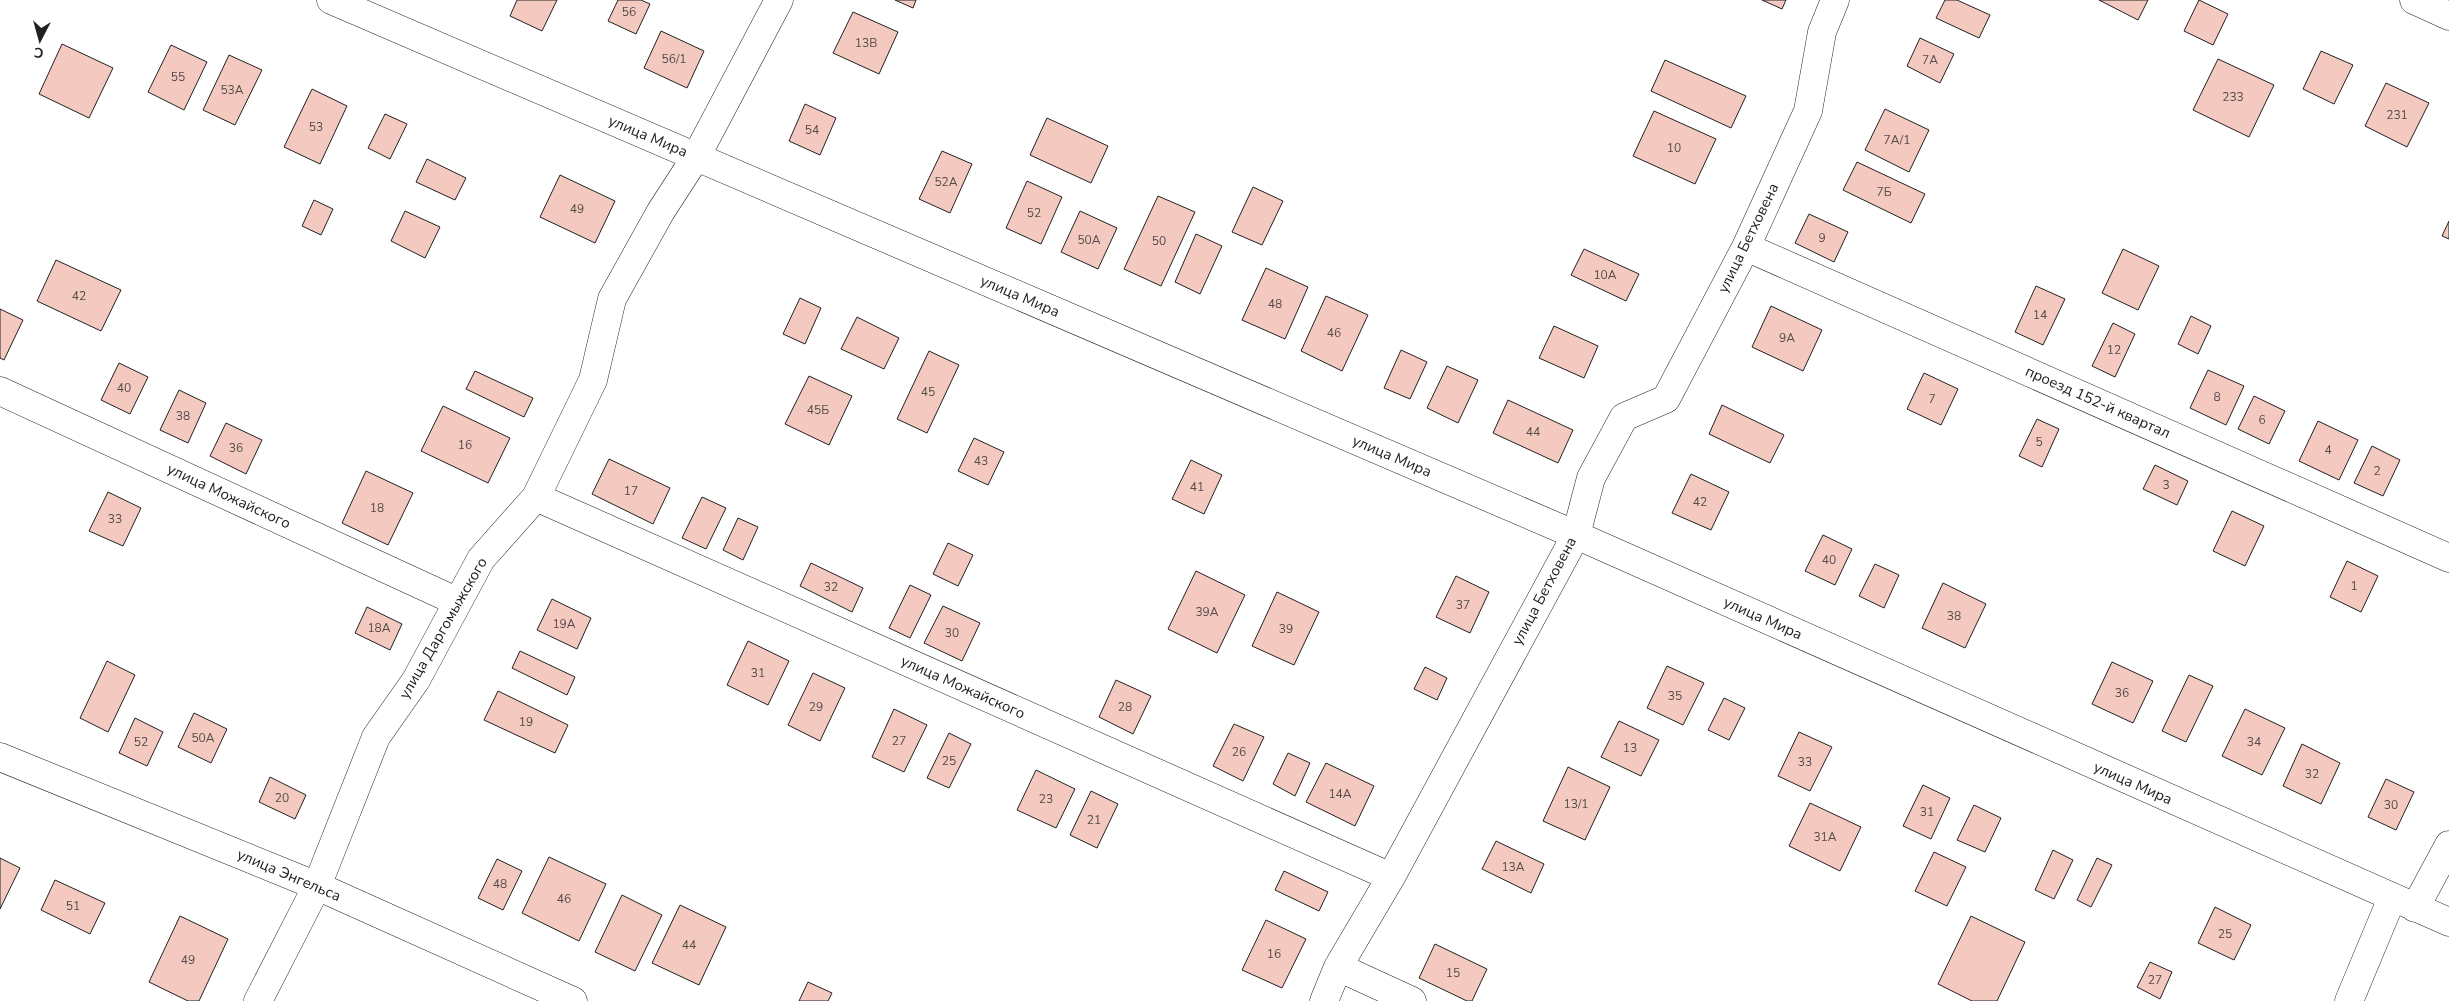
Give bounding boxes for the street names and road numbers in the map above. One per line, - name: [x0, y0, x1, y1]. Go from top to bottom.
- street label: улица Мира: [605, 110, 691, 162]
- street label: улица Бетховена: [1713, 180, 1783, 296]
- street label: улица Мира: [977, 270, 1063, 322]
- street label: проезд 152-й квартал: [2023, 362, 2173, 442]
- street label: улица Мира: [1349, 430, 1435, 482]
- street label: улица Можайского: [164, 459, 294, 533]
- street label: улица Бетховена: [1507, 533, 1581, 649]
- street label: улица Даргомыжского: [394, 554, 492, 702]
- street label: улица Мира: [1720, 592, 1806, 644]
- street label: улица Можайского: [898, 651, 1028, 723]
- street label: улица Мира: [2090, 757, 2176, 809]
- street label: улица Энгельса: [234, 844, 344, 906]

